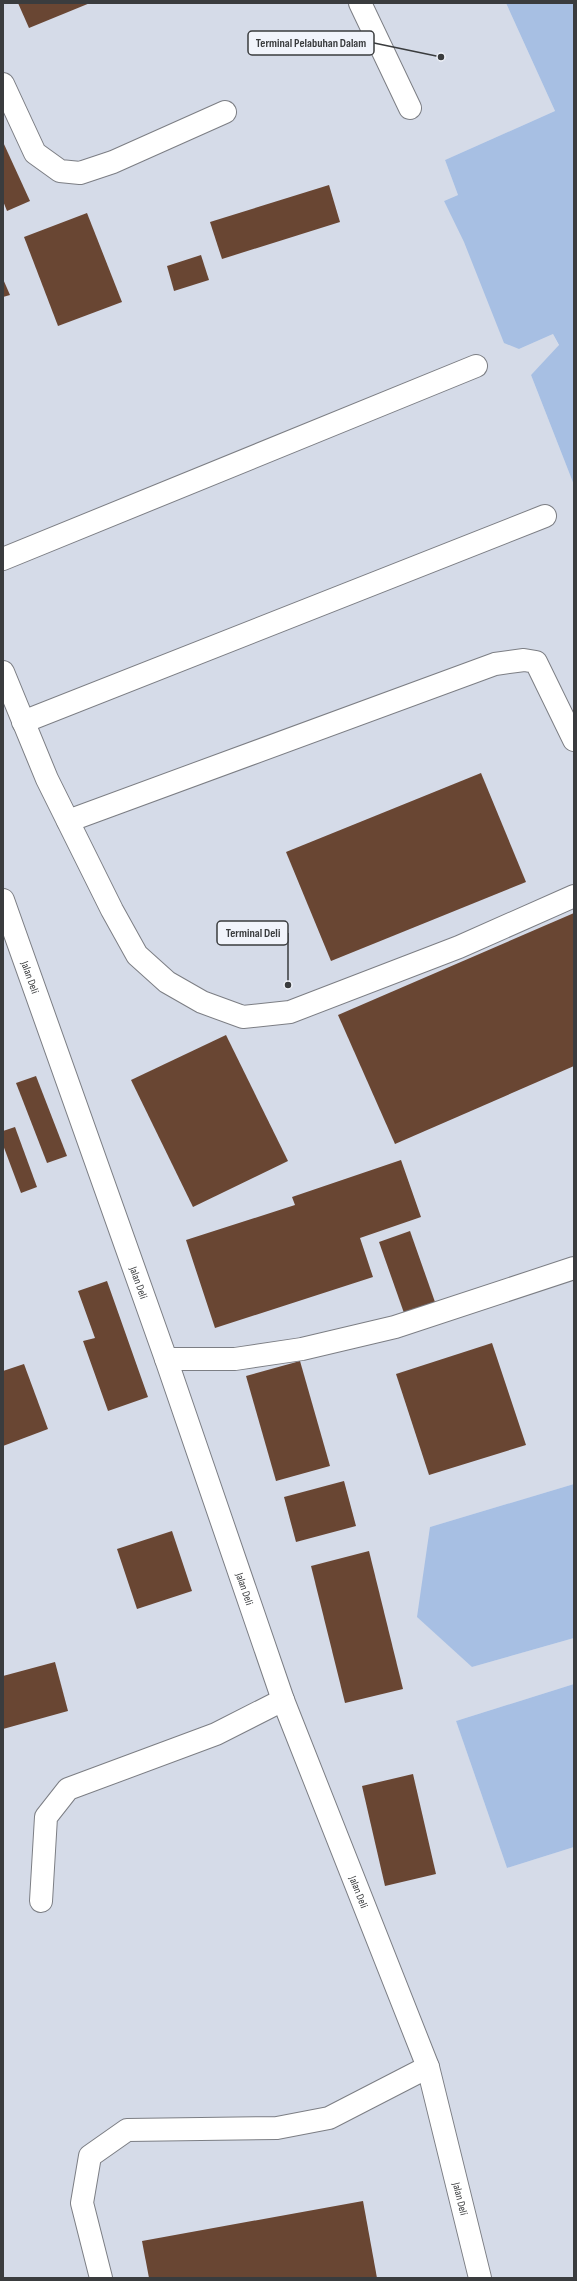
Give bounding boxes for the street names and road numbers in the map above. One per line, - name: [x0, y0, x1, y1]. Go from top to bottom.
- street label: Jalan Deli: [18, 959, 42, 995]
- street label: Jalan Deli: [126, 1264, 150, 1301]
- street label: Jalan Deli: [232, 1570, 256, 1607]
- street label: Jalan Deli: [346, 1873, 371, 1910]
- street label: Jalan Deli: [449, 2180, 470, 2217]

